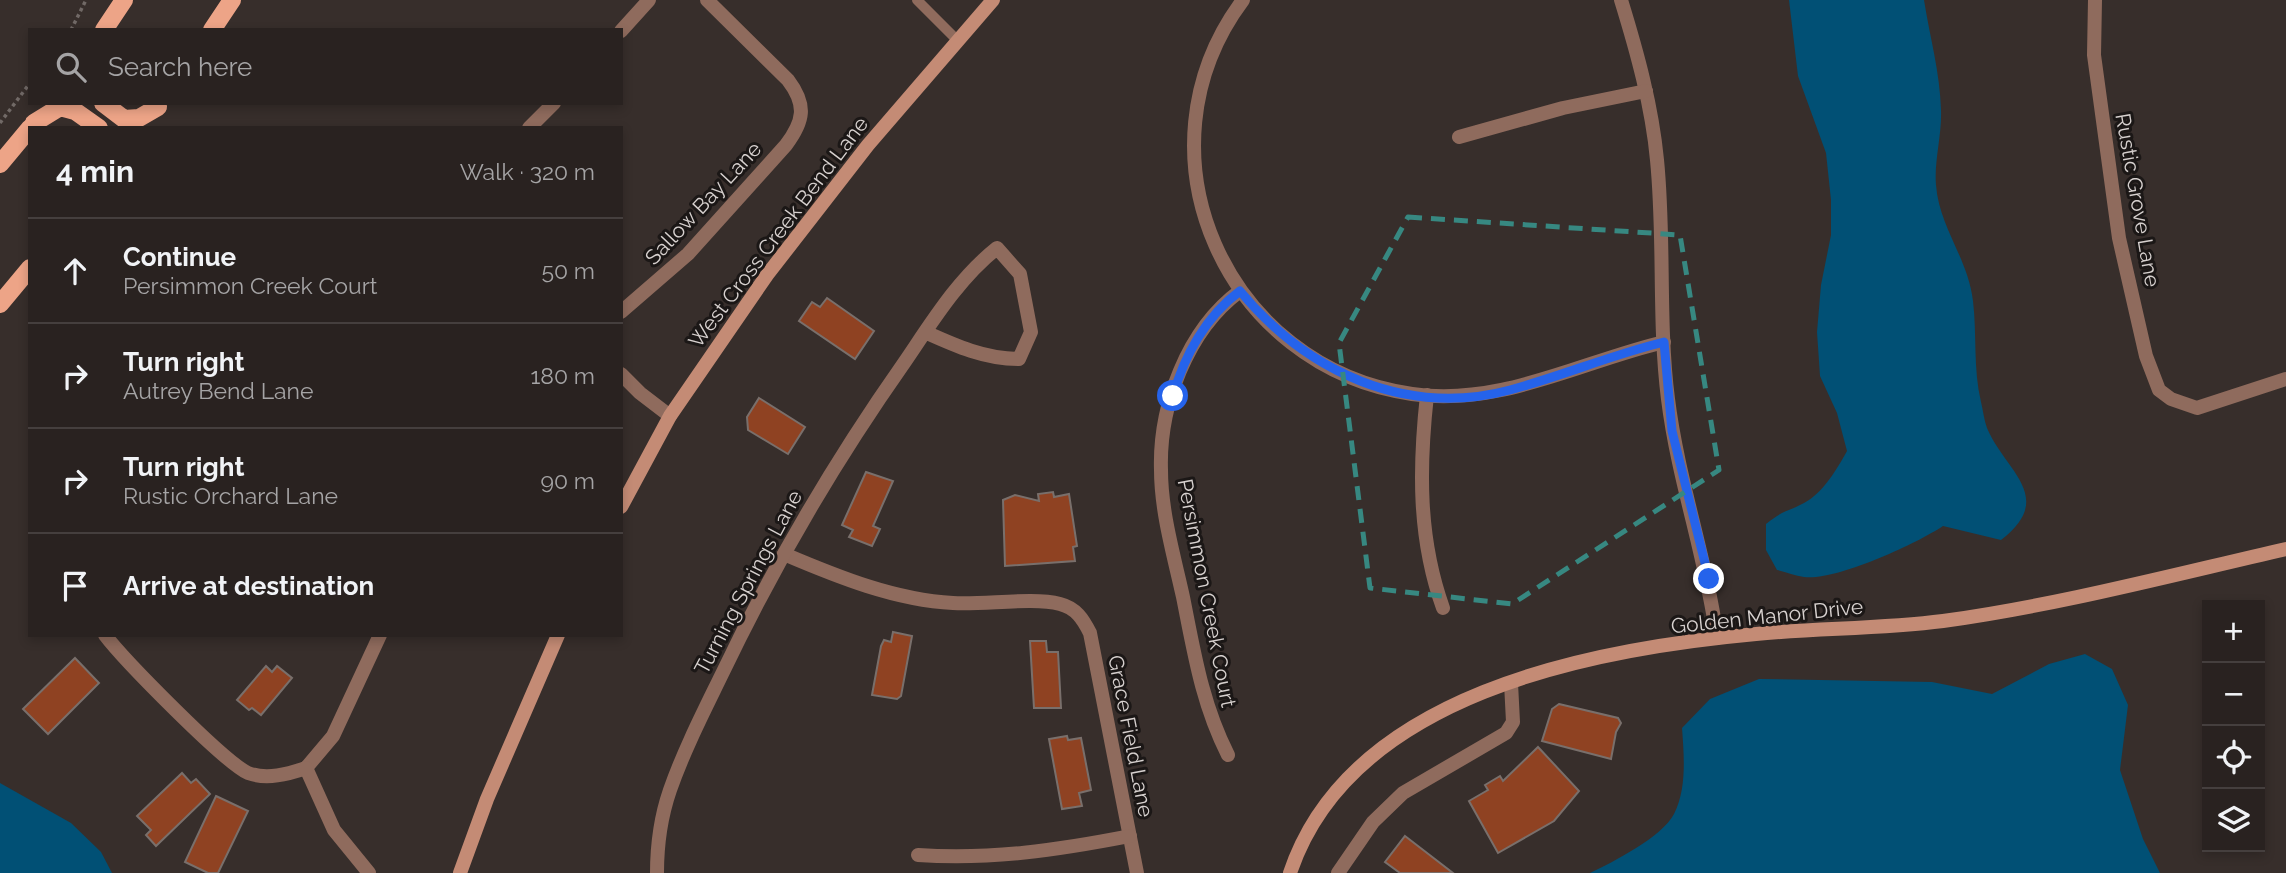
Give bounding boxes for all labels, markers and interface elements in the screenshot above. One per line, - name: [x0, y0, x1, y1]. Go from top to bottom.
- search box: [28, 28, 623, 105]
- icon: search: [52, 48, 90, 86]
- text: Search here: [108, 52, 252, 82]
- street label: Rustic Grove Lane: [2110, 111, 2166, 289]
- street label: West Cross Creek Bend Lane: [683, 112, 873, 352]
- street label: Sallow Bay Lane: [640, 136, 766, 270]
- text: 4 min: [56, 154, 134, 189]
- text: Walk · 320 m: [460, 158, 595, 185]
- text: Continue: [123, 242, 236, 272]
- icon: ahead: [56, 252, 94, 290]
- text: 50 m: [541, 257, 595, 284]
- text: Persimmon Creek Court: [123, 272, 377, 299]
- text: Turn right: [123, 347, 244, 377]
- icon: right: [56, 357, 94, 395]
- text: 180 m: [530, 362, 595, 389]
- text: Autrey Bend Lane: [123, 377, 313, 404]
- route start: [1157, 380, 1188, 411]
- text: Turn right: [123, 452, 244, 482]
- icon: right: [56, 462, 94, 500]
- text: 90 m: [540, 467, 595, 494]
- street label: Persimmon Creek Court: [1173, 477, 1241, 709]
- text: Rustic Orchard Lane: [123, 482, 338, 509]
- street label: Turning Springs Lane: [689, 486, 807, 678]
- route end: [1693, 563, 1724, 594]
- icon: arrive: [56, 567, 94, 605]
- text: Arrive at destination: [123, 571, 374, 601]
- street label: Golden Manor Drive: [1670, 593, 1864, 639]
- map controls: [2202, 600, 2265, 852]
- button: +: [2202, 600, 2265, 663]
- street label: Grace Field Lane: [1103, 653, 1159, 819]
- button: −: [2202, 663, 2265, 726]
- button: locate: [2202, 726, 2265, 789]
- button: layers: [2202, 789, 2265, 852]

